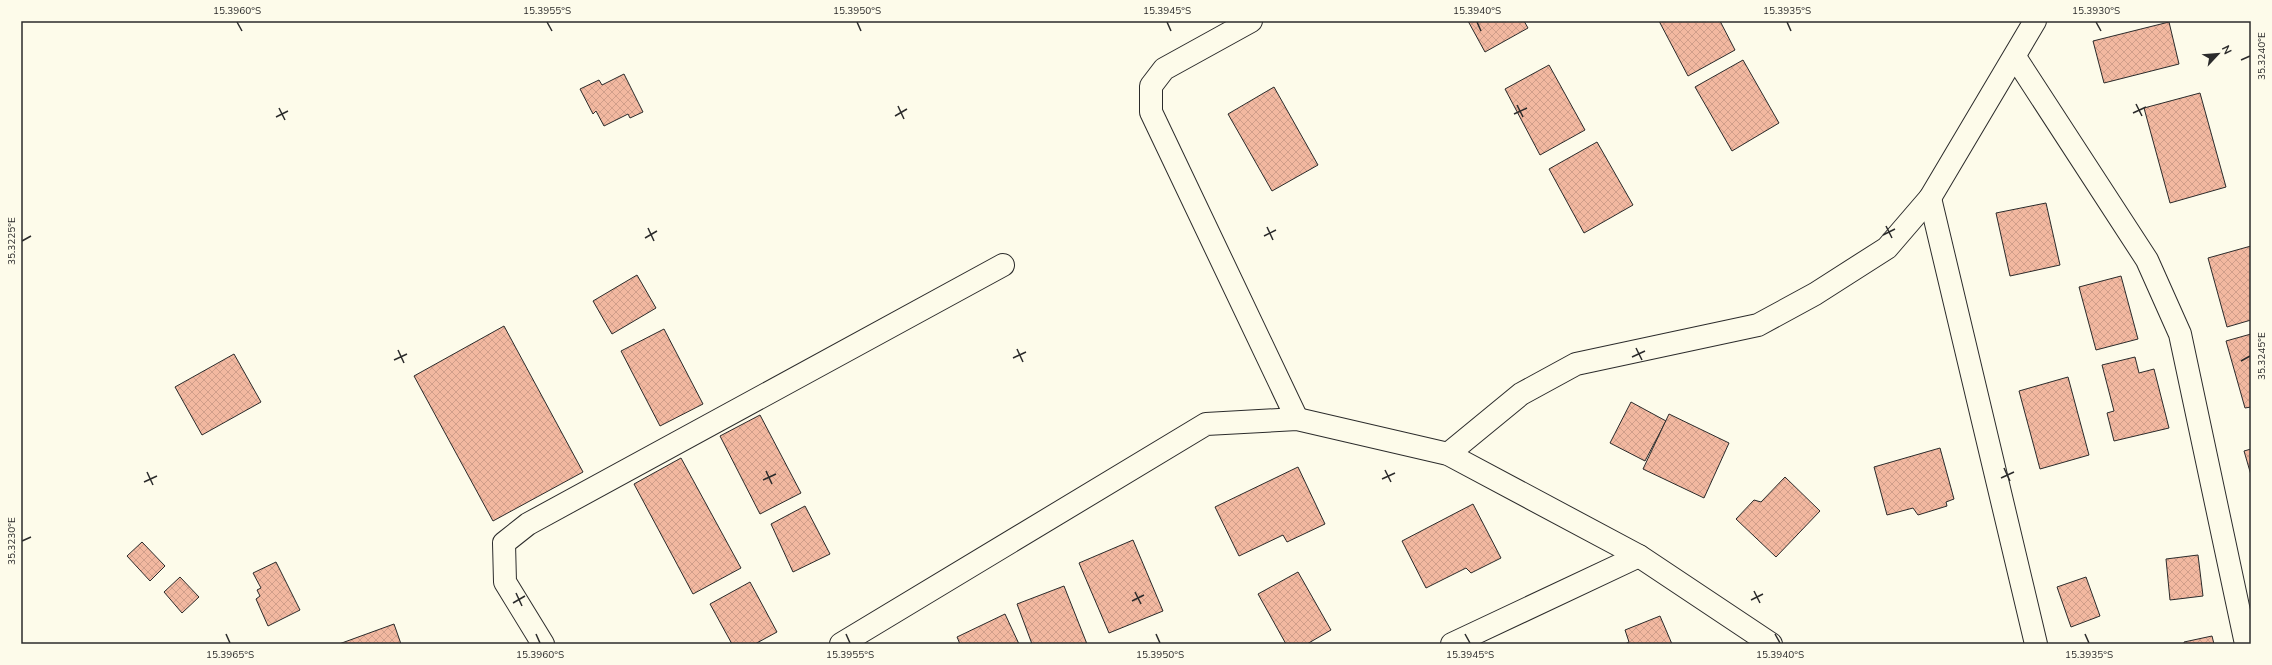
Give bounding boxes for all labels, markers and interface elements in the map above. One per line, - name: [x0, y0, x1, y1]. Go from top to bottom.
- text: 15.3960°S: [213, 4, 261, 18]
- text: 15.3955°S: [523, 4, 571, 18]
- text: 15.3950°S: [833, 4, 881, 18]
- text: 15.3945°S: [1143, 4, 1191, 18]
- text: 15.3940°S: [1453, 4, 1501, 18]
- text: 15.3935°S: [1763, 4, 1811, 18]
- text: 15.3930°S: [2072, 4, 2120, 18]
- text: 35.3240°E: [2255, 32, 2269, 80]
- north arrow: [2198, 34, 2238, 74]
- text: N: [2218, 43, 2235, 57]
- text: 35.3225°E: [5, 217, 19, 265]
- text: 35.3245°E: [2255, 332, 2269, 380]
- text: 35.3230°E: [5, 517, 19, 565]
- text: 15.3965°S: [206, 648, 254, 662]
- text: 15.3960°S: [516, 648, 564, 662]
- text: 15.3955°S: [826, 648, 874, 662]
- text: 15.3950°S: [1136, 648, 1184, 662]
- text: 15.3945°S: [1446, 648, 1494, 662]
- text: 15.3940°S: [1756, 648, 1804, 662]
- text: 15.3935°S: [2065, 648, 2113, 662]

